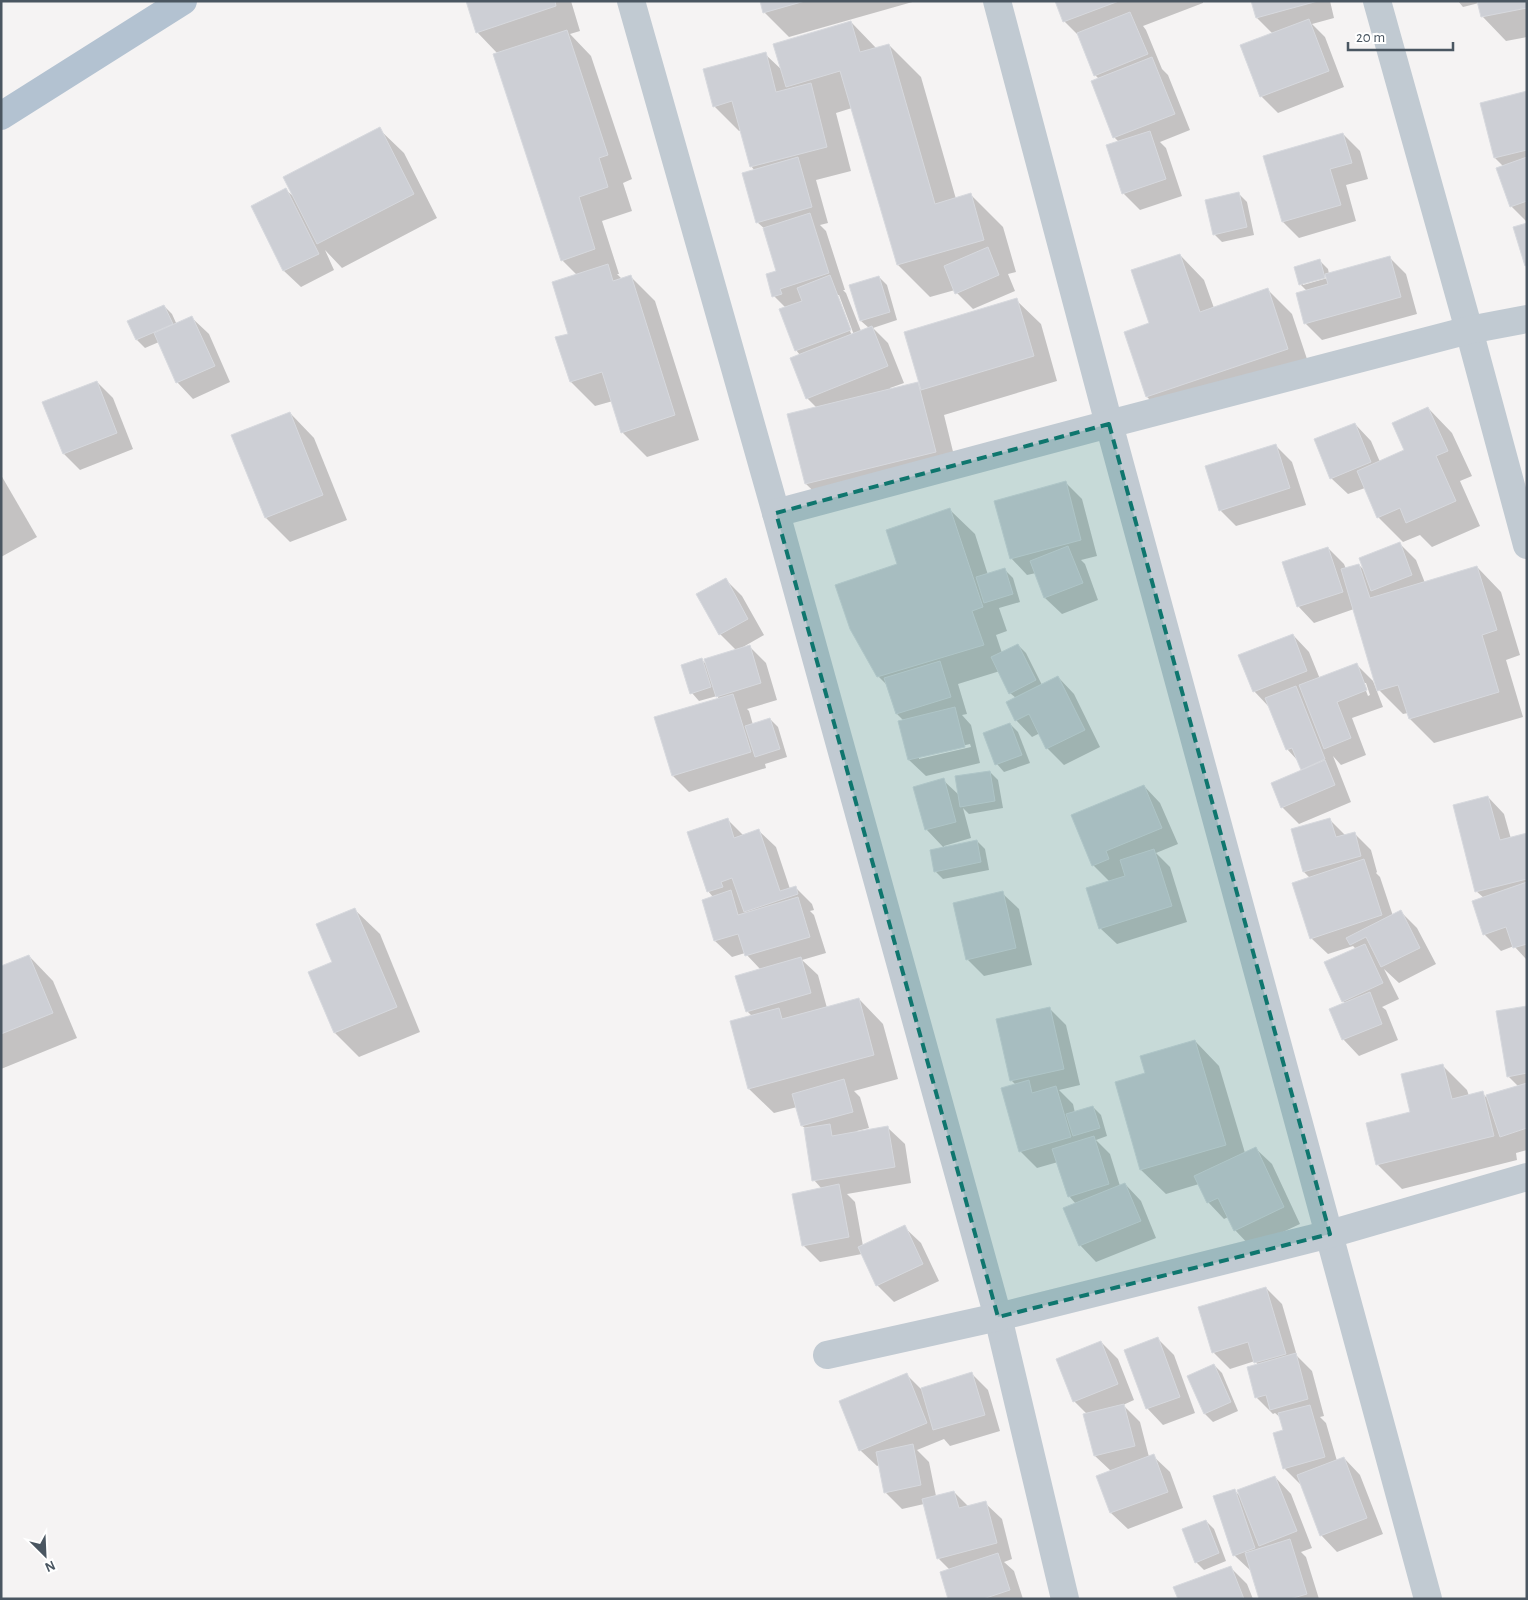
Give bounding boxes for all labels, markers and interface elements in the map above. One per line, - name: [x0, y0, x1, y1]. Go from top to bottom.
- scale bar: [1348, 20, 1453, 52]
- text: 20 m: [1356, 30, 1385, 45]
- north arrow: [20, 1530, 70, 1580]
- text: N: [43, 1558, 57, 1574]

